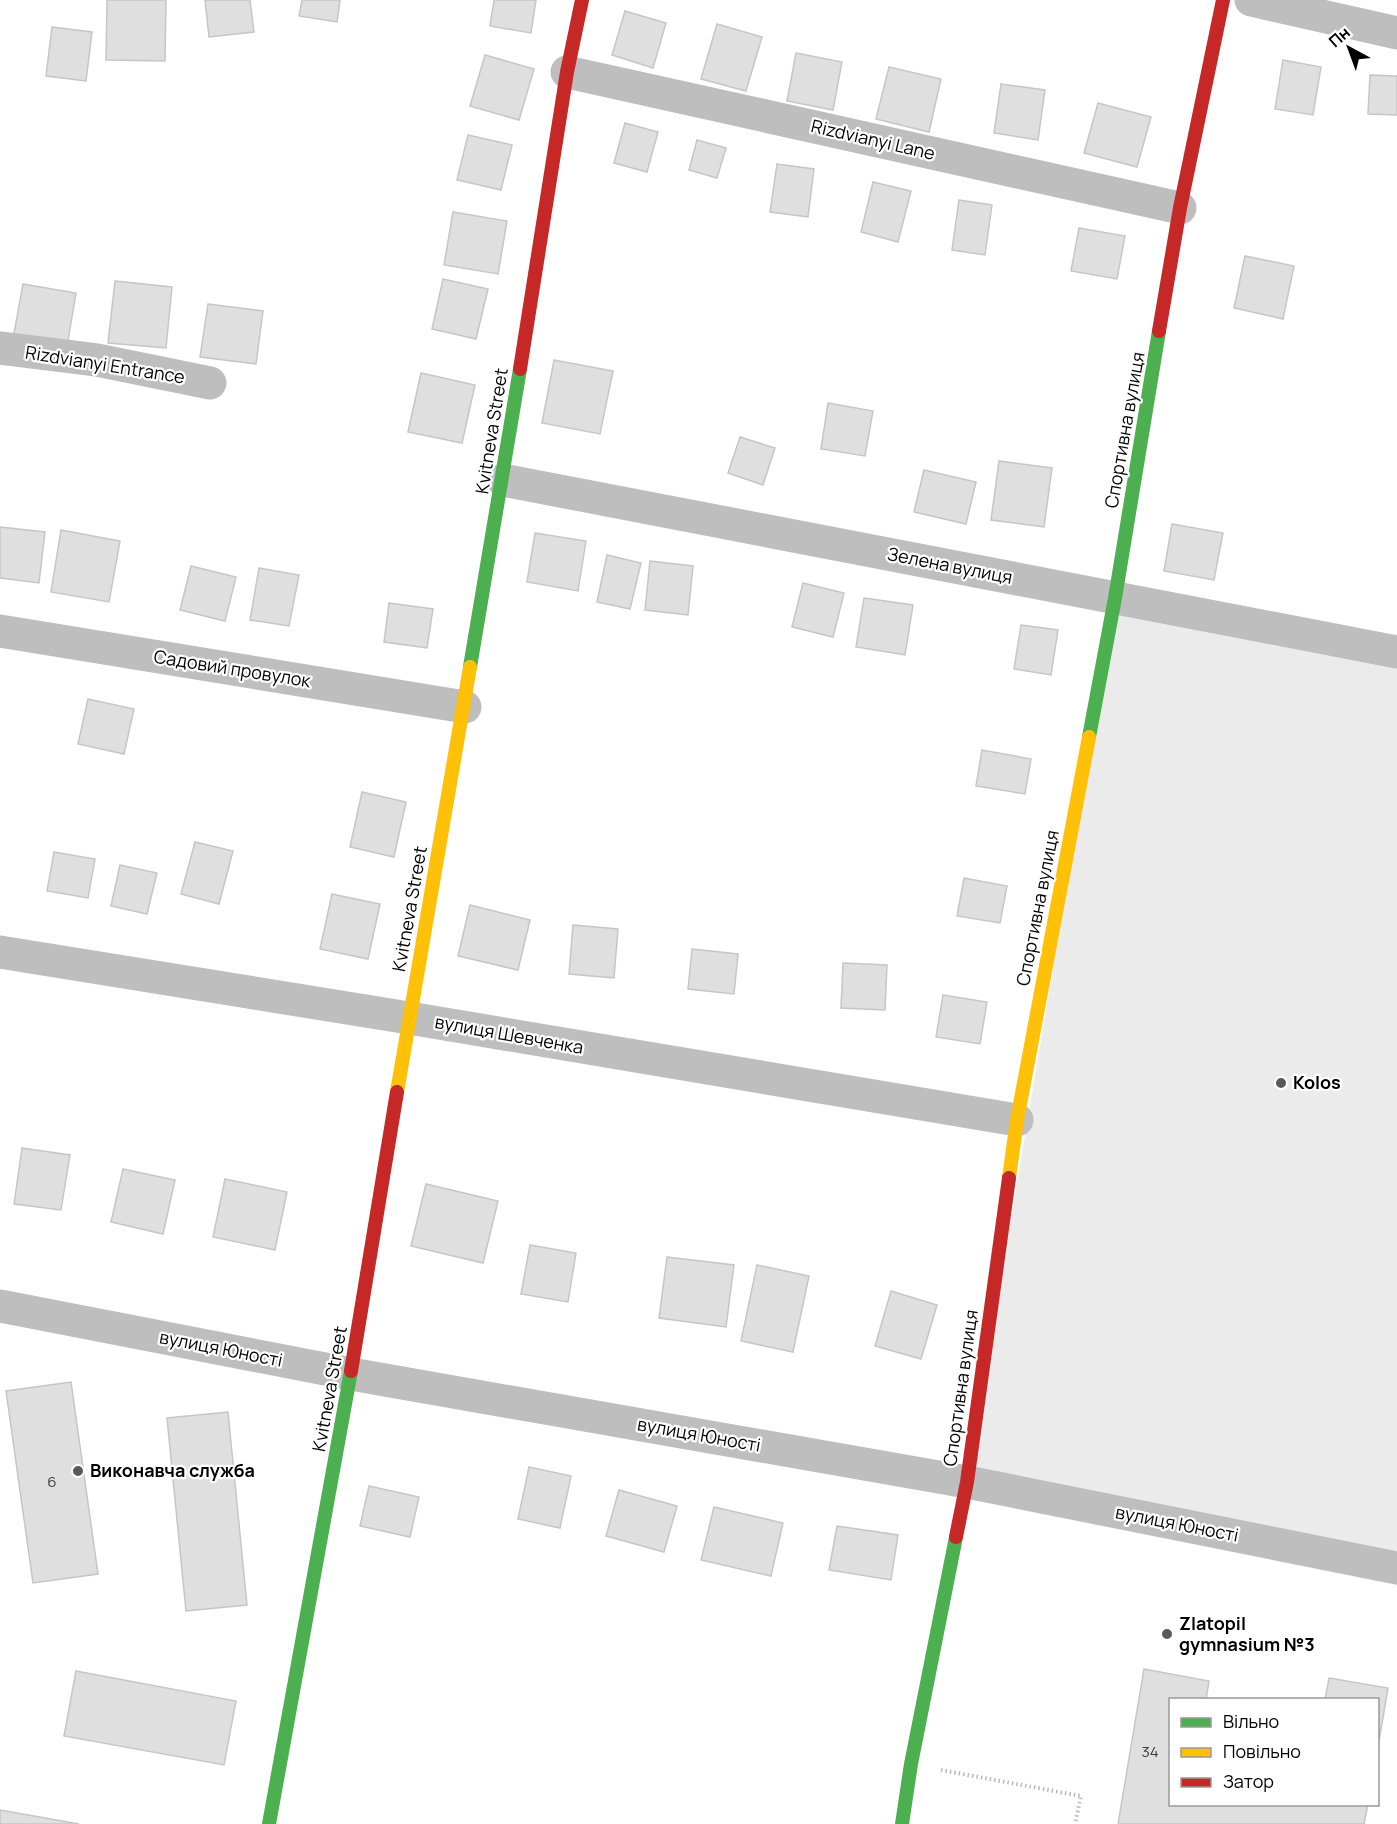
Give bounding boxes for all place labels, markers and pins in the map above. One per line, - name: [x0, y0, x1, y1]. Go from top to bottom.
- place label: Kolos: [1293, 1070, 1341, 1094]
- marker: Kolos: [1274, 1076, 1288, 1090]
- place label: Виконавча служба: [90, 1458, 255, 1482]
- marker: Виконавча служба: [71, 1464, 85, 1478]
- place label: Zlatopil gymnasium №3: [1179, 1611, 1315, 1656]
- marker: Zlatopil gymnasium №3: [1160, 1627, 1174, 1641]

